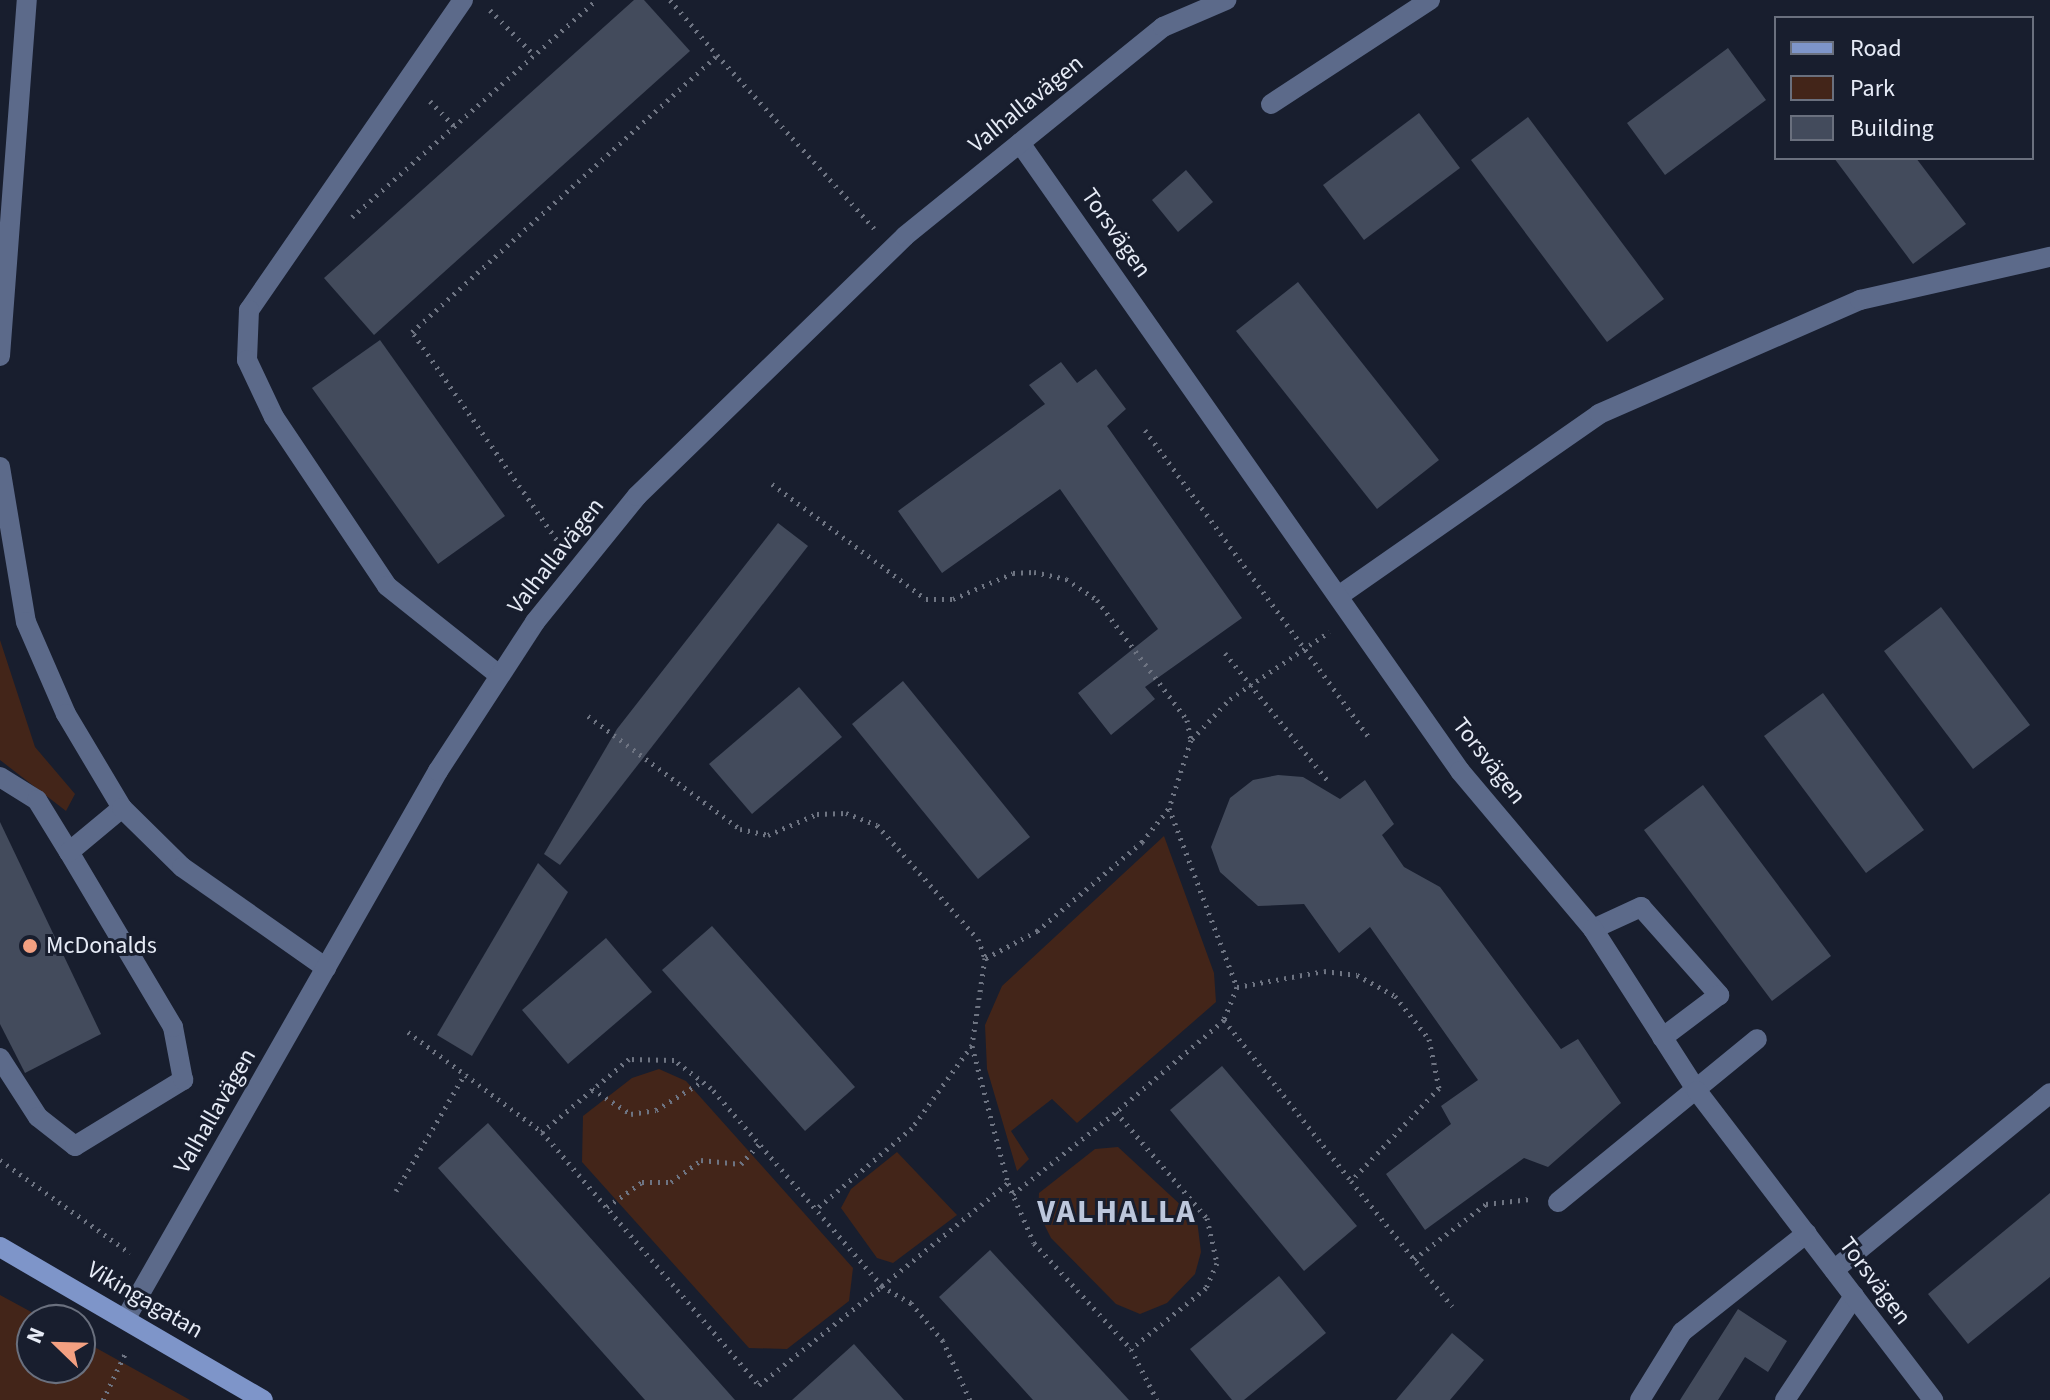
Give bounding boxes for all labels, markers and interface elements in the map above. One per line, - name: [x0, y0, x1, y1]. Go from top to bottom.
- legend: [1774, 16, 2034, 160]
- text: Road: [1850, 31, 1902, 66]
- street label: Valhallavägen: [963, 49, 1089, 159]
- text: Park: [1850, 71, 1895, 106]
- text: Building: [1850, 111, 1934, 146]
- street label: Torsvägen: [1075, 183, 1157, 283]
- street label: Valhallavägen: [502, 492, 610, 620]
- street label: Torsvägen: [1446, 712, 1532, 810]
- place label: McDonalds: [46, 932, 157, 960]
- marker: McDonalds: [21, 937, 39, 955]
- street label: Valhallavägen: [168, 1044, 262, 1178]
- district label: VALHALLA: [1037, 1193, 1197, 1231]
- street label: Torsvägen: [1833, 1232, 1917, 1330]
- street label: Vikingagatan: [82, 1255, 208, 1345]
- north arrow: [16, 1304, 96, 1384]
- text: N: [18, 1322, 53, 1348]

